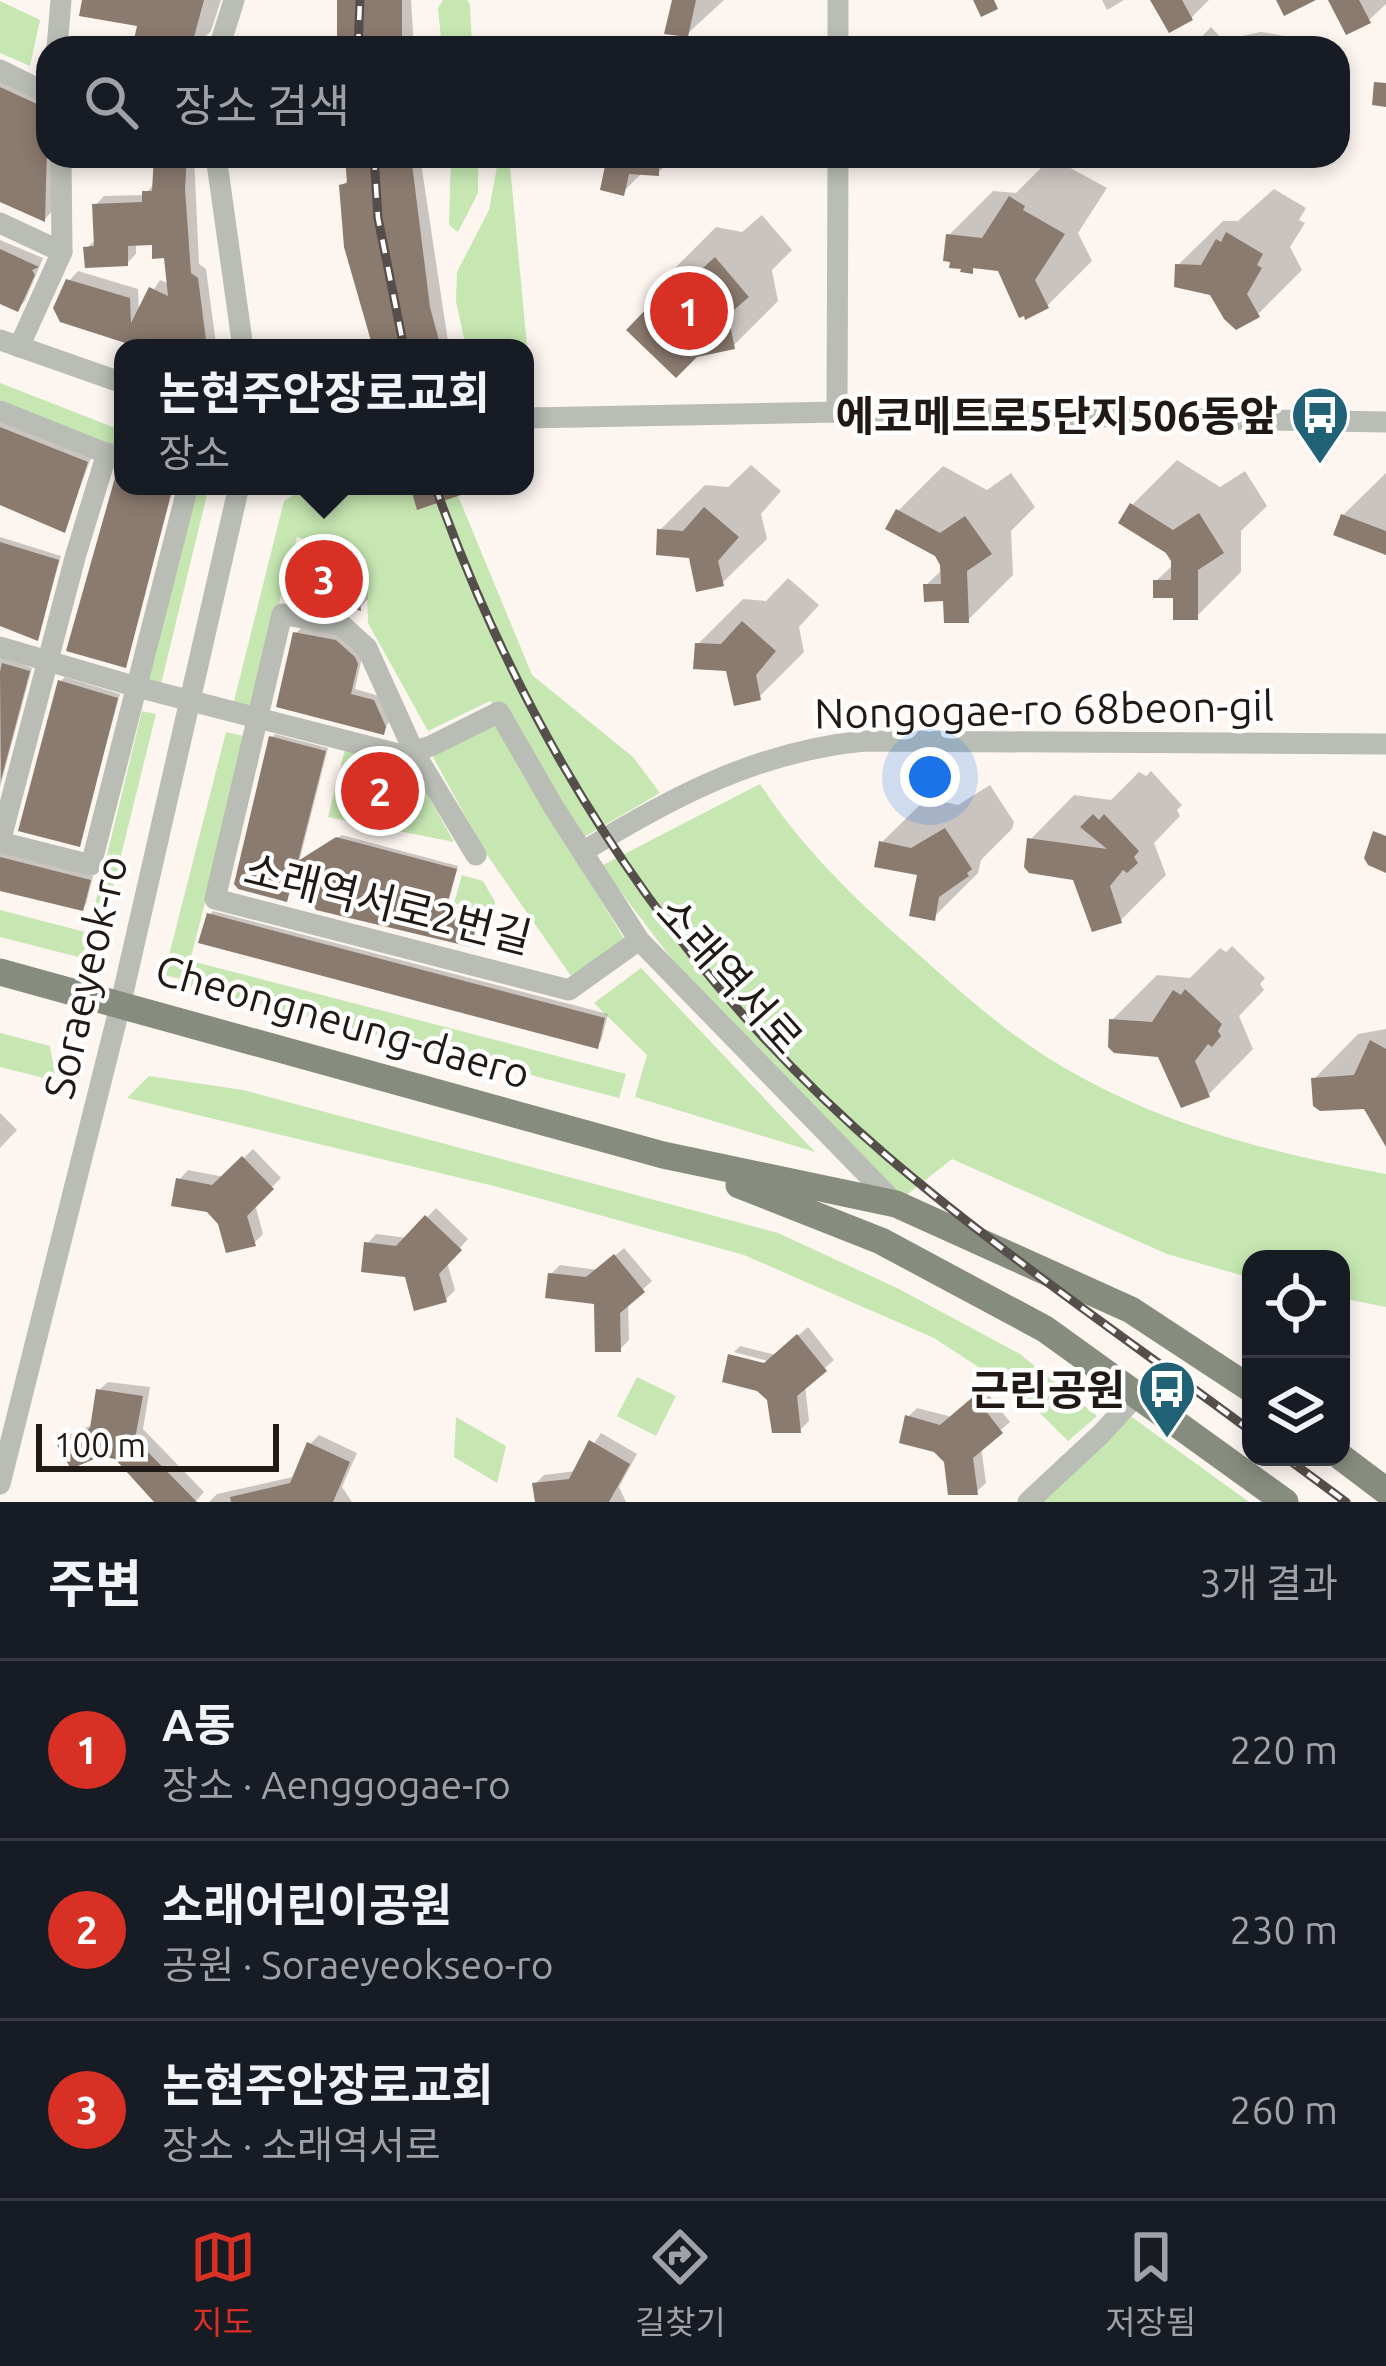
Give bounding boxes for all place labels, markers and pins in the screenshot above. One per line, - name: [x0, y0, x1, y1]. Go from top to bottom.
- pin: 1: [650, 266, 728, 356]
- bus stop icon: 에코메트로5단지506동앞: [1289, 384, 1351, 466]
- place label: 에코메트로5단지506동앞: [835, 392, 1278, 439]
- pin: 3: [285, 534, 363, 624]
- pin: 2: [341, 746, 419, 836]
- bus stop icon: 근린공원: [1136, 1358, 1198, 1440]
- place label: 근린공원: [970, 1366, 1125, 1413]

